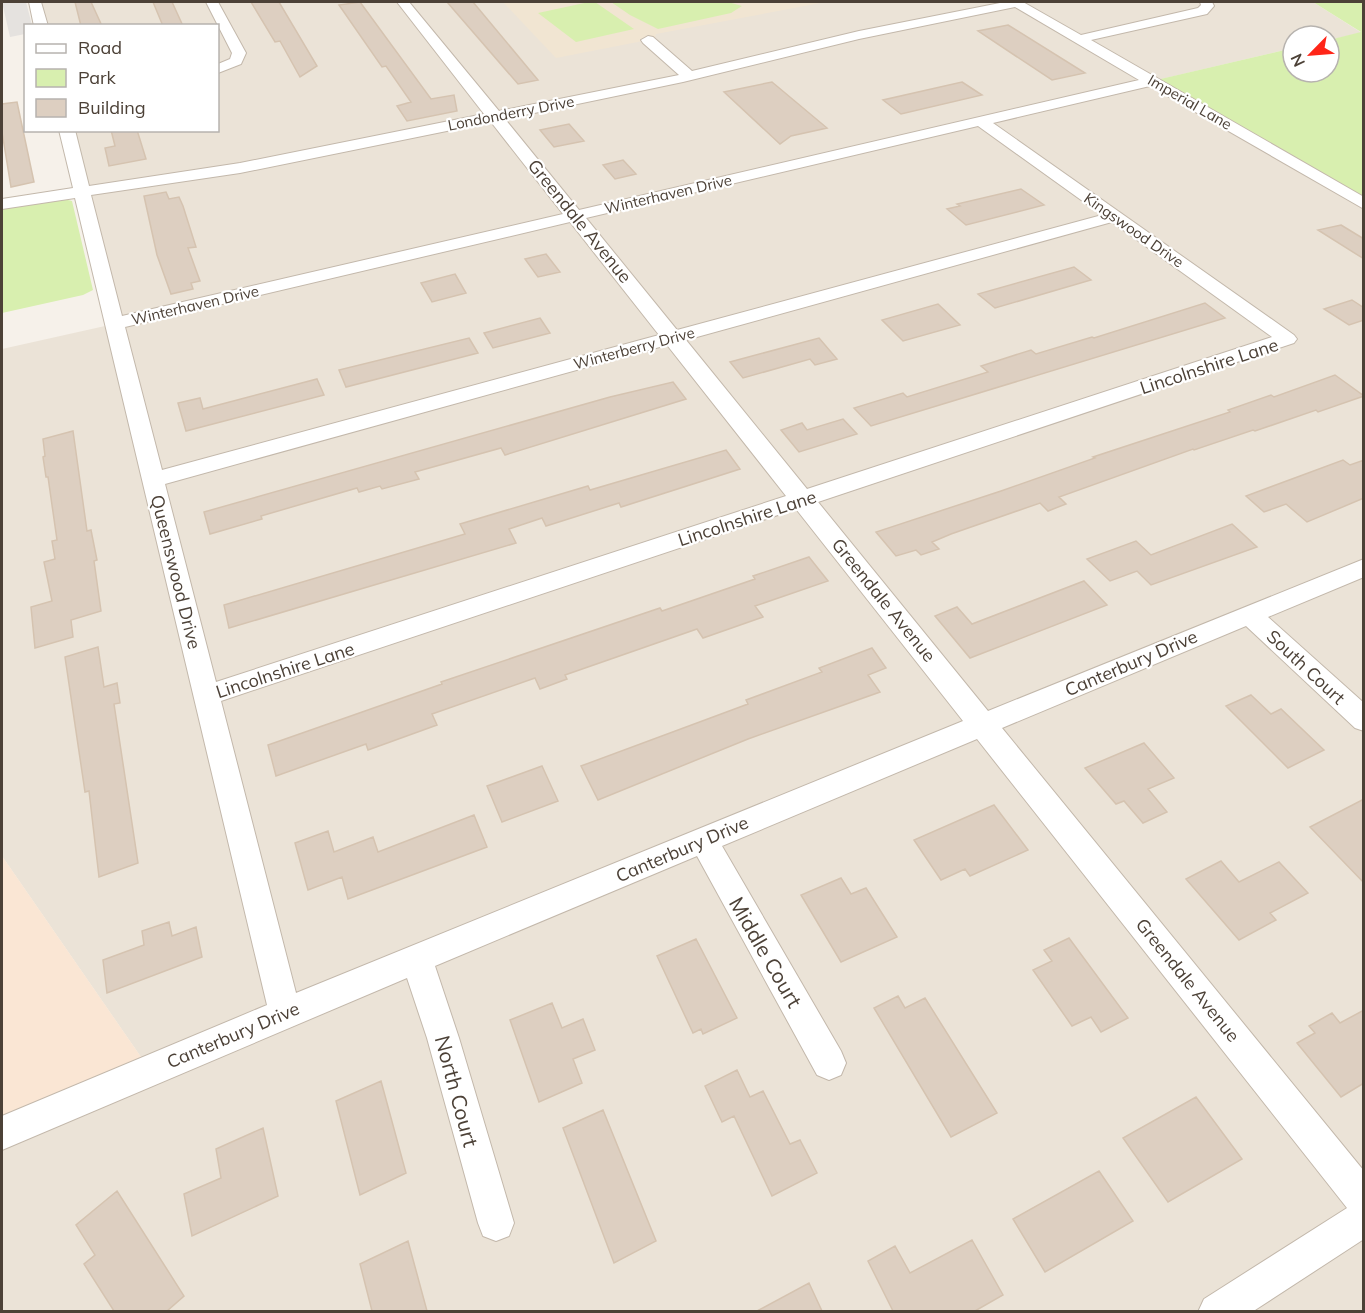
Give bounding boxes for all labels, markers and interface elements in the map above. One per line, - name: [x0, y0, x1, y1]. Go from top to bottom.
- legend: [24, 24, 219, 132]
- north arrow: [1281, 24, 1341, 84]
- text: Road: [78, 36, 122, 59]
- text: N: [1286, 51, 1309, 70]
- text: Park: [78, 66, 117, 89]
- street label: Imperial Lane: [1145, 70, 1235, 134]
- street label: Londonderry Drive: [446, 91, 576, 135]
- text: Building: [78, 96, 146, 119]
- street label: Greendale Avenue: [523, 154, 637, 288]
- street label: Winterhaven Drive: [602, 170, 734, 218]
- street label: Kingswood Drive: [1080, 189, 1188, 271]
- street label: Winterhaven Drive: [129, 281, 261, 329]
- street label: Winterberry Drive: [571, 323, 697, 373]
- street label: Lincolnshire Lane: [1137, 333, 1281, 399]
- street label: Lincolnshire Lane: [675, 485, 819, 551]
- street label: Queenswood Drive: [146, 492, 206, 652]
- street label: Greendale Avenue: [827, 533, 941, 667]
- street label: Canterbury Drive: [1061, 625, 1201, 701]
- street label: South Court: [1262, 625, 1350, 709]
- street label: Lincolnshire Lane: [213, 637, 357, 703]
- street label: Canterbury Drive: [612, 811, 752, 887]
- street label: Middle Court: [724, 892, 808, 1012]
- street label: Greendale Avenue: [1131, 913, 1245, 1047]
- street label: Canterbury Drive: [163, 997, 303, 1073]
- street label: North Court: [430, 1032, 484, 1150]

